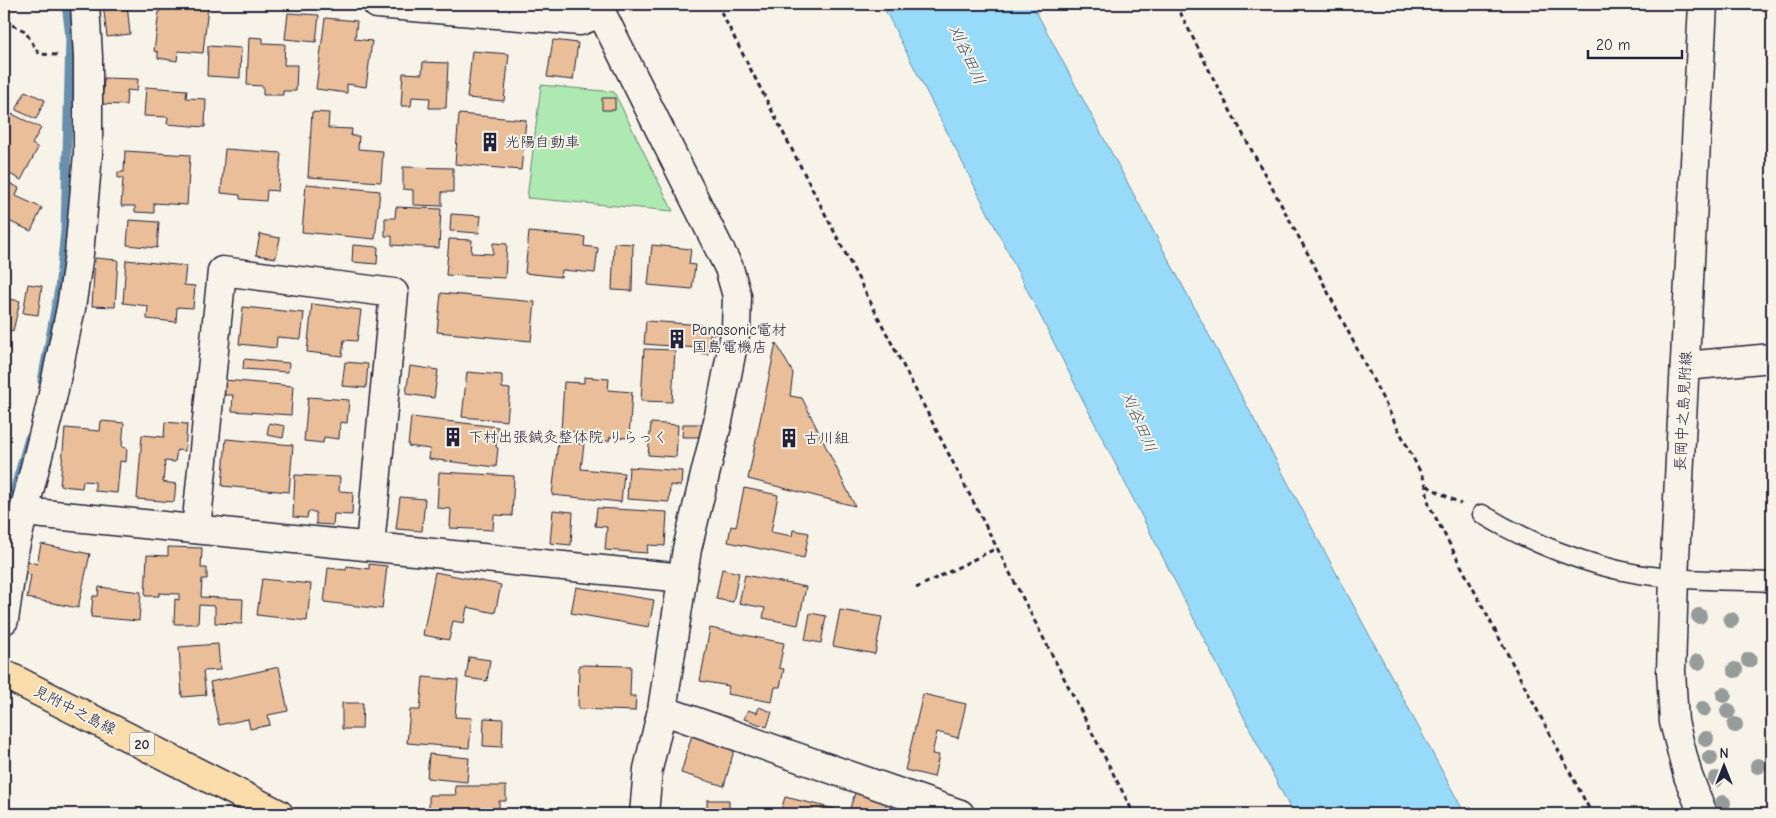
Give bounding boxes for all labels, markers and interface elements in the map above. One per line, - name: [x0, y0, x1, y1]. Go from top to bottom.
- water label: 刈谷田川: [945, 22, 989, 88]
- scale bar: [1588, 28, 1682, 60]
- text: 20 m: [1596, 36, 1630, 54]
- building icon: 光陽自動車: [479, 131, 501, 153]
- place label: 光陽自動車: [505, 133, 580, 151]
- place label: Panasonic電材 国島電機店: [692, 321, 787, 356]
- building icon: Panasonic電材 国島電機店: [666, 328, 688, 350]
- street label: 長岡中之島見附線: [1671, 351, 1695, 471]
- water label: 刈谷田川: [1118, 389, 1160, 455]
- building icon: 下村出張鍼灸整体院 りらっく: [442, 426, 464, 448]
- building icon: 古川組: [778, 427, 800, 449]
- place label: 下村出張鍼灸整体院 りらっく: [468, 428, 668, 446]
- place label: 古川組: [804, 429, 849, 447]
- street label: 見附中之島線: [31, 682, 119, 738]
- road number: 20: [130, 732, 154, 756]
- north arrow: [1698, 740, 1748, 790]
- text: N: [1719, 745, 1729, 762]

